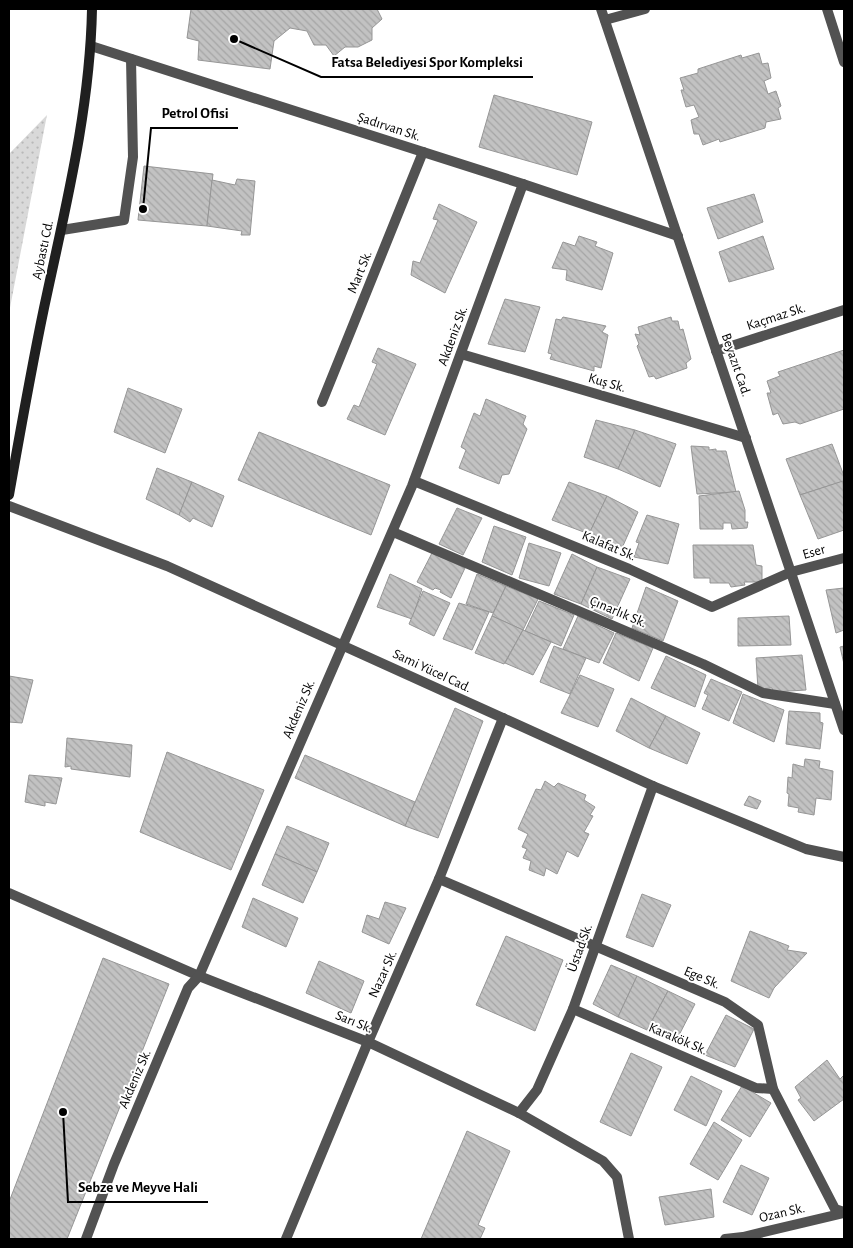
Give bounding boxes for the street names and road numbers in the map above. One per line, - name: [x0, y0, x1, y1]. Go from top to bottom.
- street label: Şadırvan Sk.: [356, 110, 422, 144]
- street label: Aybastı Cd.: [30, 219, 56, 281]
- street label: Mart Sk.: [345, 249, 375, 295]
- street label: Kaçmaz Sk.: [745, 301, 807, 333]
- street label: Akdeniz Sk.: [436, 304, 470, 368]
- street label: Beyazıt Cad.: [719, 331, 753, 399]
- street label: Kuş Sk.: [587, 371, 627, 395]
- street label: Kalafat Sk.: [580, 528, 638, 564]
- street label: Eser: [801, 542, 827, 562]
- street label: Çınarlık Sk.: [587, 594, 649, 630]
- street label: Sami Yücel Cad.: [391, 647, 473, 695]
- street label: Akdeniz Sk.: [280, 677, 318, 741]
- street label: Üstad Sk.: [562, 921, 595, 974]
- street label: Nazar Sk.: [366, 948, 400, 1000]
- street label: Ege Sk.: [682, 964, 722, 992]
- street label: Sarı Sk.: [333, 1008, 375, 1036]
- street label: Karakök Sk.: [647, 1020, 709, 1058]
- street label: Akdeniz Sk.: [116, 1047, 154, 1111]
- street label: Ozan Sk.: [758, 1201, 806, 1225]

